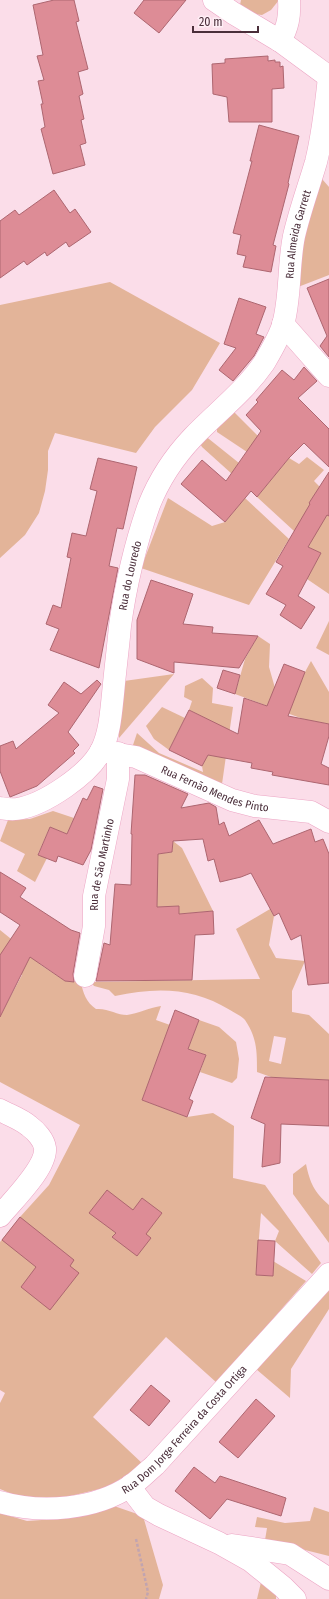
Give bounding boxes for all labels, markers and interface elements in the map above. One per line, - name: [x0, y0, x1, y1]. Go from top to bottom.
- scale bar: [193, 8, 258, 34]
- text: 20 m: [199, 15, 223, 29]
- street label: Rua Almeida Garrett: [283, 188, 314, 279]
- street label: Rua do Louredo: [116, 539, 144, 612]
- street label: Rua Fernão Mendes Pinto: [159, 763, 269, 814]
- street label: Rua de São Martinho: [88, 817, 117, 911]
- street label: Rua Dom Jorge Ferreira da Costa Ortiga: [120, 1363, 250, 1497]

